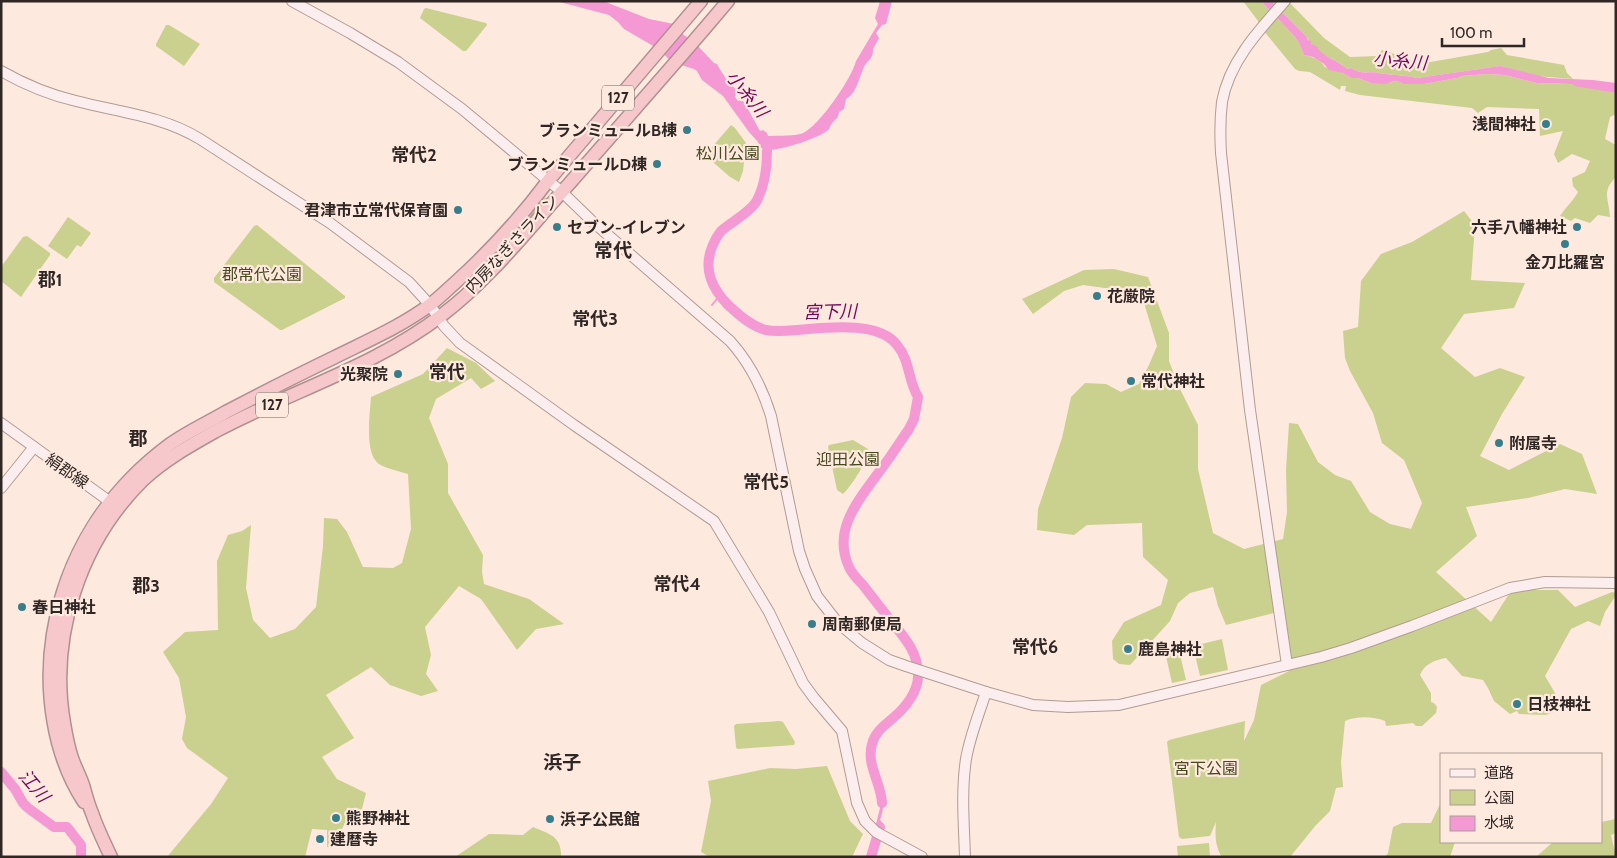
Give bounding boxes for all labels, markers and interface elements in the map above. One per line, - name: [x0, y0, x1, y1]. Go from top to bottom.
- scale bar: [1442, 15, 1524, 47]
- text: 100 m: [1450, 24, 1492, 42]
- water label: 小糸川: [1372, 48, 1430, 74]
- water label: 小糸川: [721, 66, 774, 123]
- road number: 127: [602, 86, 634, 110]
- place label: 浅間神社: [1472, 115, 1536, 134]
- marker: 浅間神社: [1540, 118, 1552, 130]
- place label: ブランミュールB棟: [539, 121, 677, 140]
- marker: ブランミュールB棟: [681, 124, 693, 136]
- district label: 常代2: [391, 144, 437, 166]
- park label: 松川公園: [696, 144, 760, 163]
- place label: ブランミュールD棟: [507, 155, 647, 174]
- marker: ブランミュールD棟: [651, 158, 663, 170]
- street label: 内房なぎさライン: [461, 191, 563, 297]
- place label: 君津市立常代保育園: [304, 201, 448, 220]
- marker: 君津市立常代保育園: [452, 204, 464, 216]
- place label: セブン-イレブン: [567, 218, 686, 237]
- place label: 六手八幡神社: [1471, 218, 1567, 237]
- marker: セブン-イレブン: [551, 221, 563, 233]
- marker: 六手八幡神社: [1571, 221, 1583, 233]
- marker: 金刀比羅宮: [1559, 238, 1571, 250]
- district label: 常代: [594, 239, 632, 262]
- place label: 金刀比羅宮: [1525, 253, 1605, 272]
- park label: 郡常代公園: [222, 265, 302, 284]
- district label: 郡1: [38, 269, 62, 291]
- place label: 花厳院: [1107, 287, 1155, 306]
- marker: 花厳院: [1091, 290, 1103, 302]
- water label: 宮下川: [803, 300, 859, 323]
- district label: 常代3: [572, 308, 618, 330]
- district label: 常代: [429, 361, 465, 383]
- place label: 光聚院: [340, 365, 388, 384]
- marker: 光聚院: [392, 368, 404, 380]
- place label: 常代神社: [1141, 372, 1205, 391]
- marker: 常代神社: [1125, 375, 1137, 387]
- road number: 127: [256, 392, 288, 418]
- district label: 郡: [128, 427, 148, 450]
- place label: 附属寺: [1509, 434, 1557, 453]
- marker: 附属寺: [1493, 437, 1505, 449]
- street label: 絹郡線: [42, 449, 92, 493]
- park label: 迎田公園: [816, 450, 880, 469]
- district label: 常代5: [743, 471, 789, 493]
- district label: 常代4: [653, 573, 701, 595]
- district label: 郡3: [132, 575, 160, 597]
- place label: 春日神社: [32, 598, 96, 617]
- marker: 春日神社: [16, 601, 28, 613]
- place label: 周南郵便局: [822, 615, 902, 634]
- marker: 周南郵便局: [806, 618, 818, 630]
- district label: 常代6: [1012, 636, 1058, 658]
- place label: 鹿島神社: [1138, 640, 1202, 659]
- marker: 鹿島神社: [1122, 643, 1134, 655]
- place label: 日枝神社: [1527, 695, 1591, 714]
- marker: 日枝神社: [1511, 698, 1523, 710]
- district label: 浜子: [543, 751, 581, 774]
- legend: [1440, 753, 1602, 843]
- park label: 宮下公園: [1174, 759, 1238, 778]
- text: 道路: [1484, 764, 1514, 782]
- water label: 江川: [14, 765, 55, 808]
- text: 公園: [1484, 789, 1514, 807]
- place label: 熊野神社: [346, 809, 410, 828]
- place label: 浜子公民館: [560, 810, 640, 829]
- marker: 熊野神社: [330, 812, 342, 824]
- marker: 浜子公民館: [544, 813, 556, 825]
- text: 水域: [1484, 814, 1514, 832]
- place label: 建暦寺: [330, 830, 378, 849]
- marker: 建暦寺: [314, 833, 326, 845]

